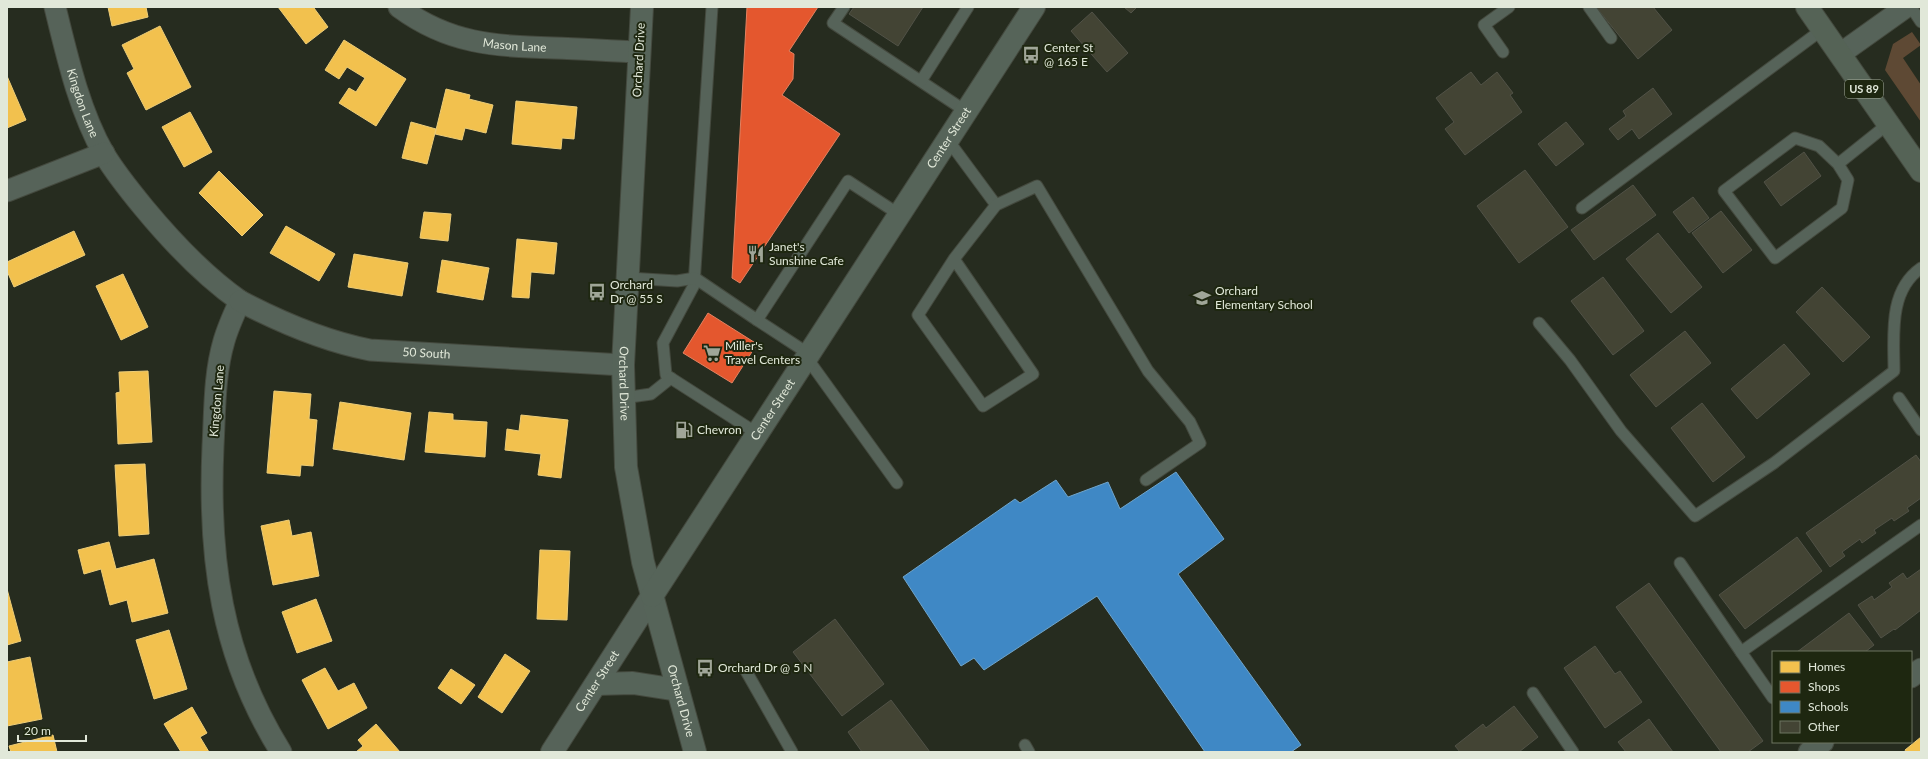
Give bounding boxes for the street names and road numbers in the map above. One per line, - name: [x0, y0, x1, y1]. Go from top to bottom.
- street label: Orchard Drive: [629, 22, 648, 98]
- street label: Mason Lane: [482, 35, 547, 55]
- street label: Kingdon Lane: [64, 67, 102, 140]
- road number: US 89: [1845, 80, 1883, 98]
- street label: Center Street: [923, 103, 974, 171]
- street label: 50 South: [402, 344, 451, 362]
- street label: Orchard Drive: [616, 346, 633, 421]
- street label: Kingdon Lane: [206, 364, 227, 438]
- street label: Center Street: [747, 375, 798, 443]
- street label: Center Street: [572, 647, 623, 715]
- street label: Orchard Drive: [664, 663, 699, 739]

